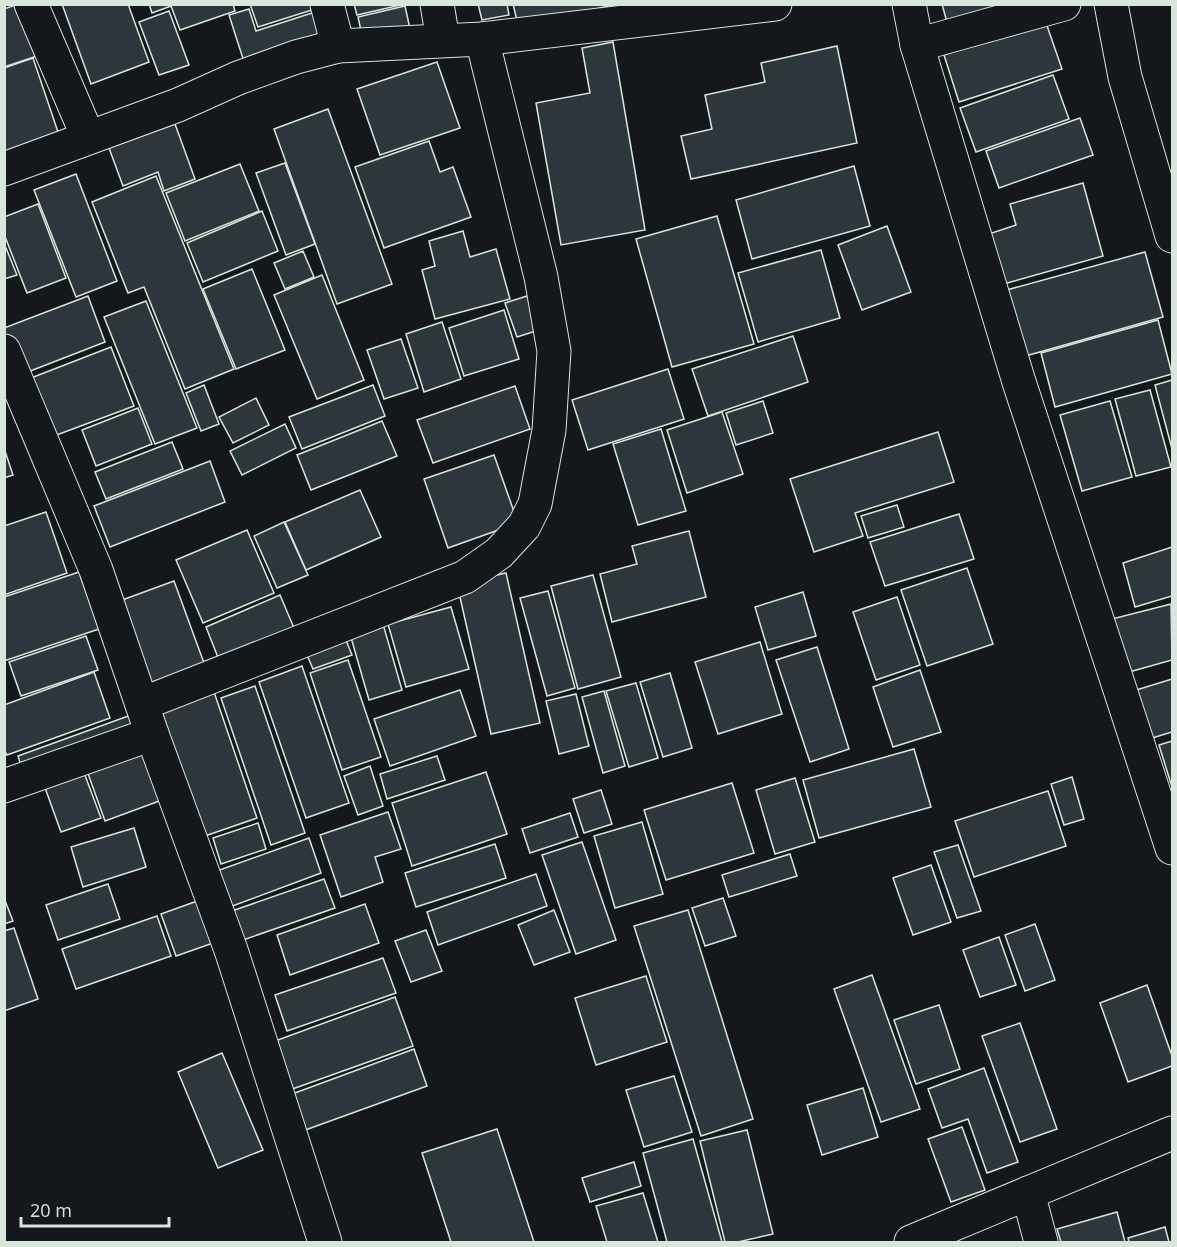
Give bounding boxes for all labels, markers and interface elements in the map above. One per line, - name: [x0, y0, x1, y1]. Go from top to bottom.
- scale bar: [21, 1190, 170, 1228]
- text: 20 m: [30, 1198, 72, 1222]

